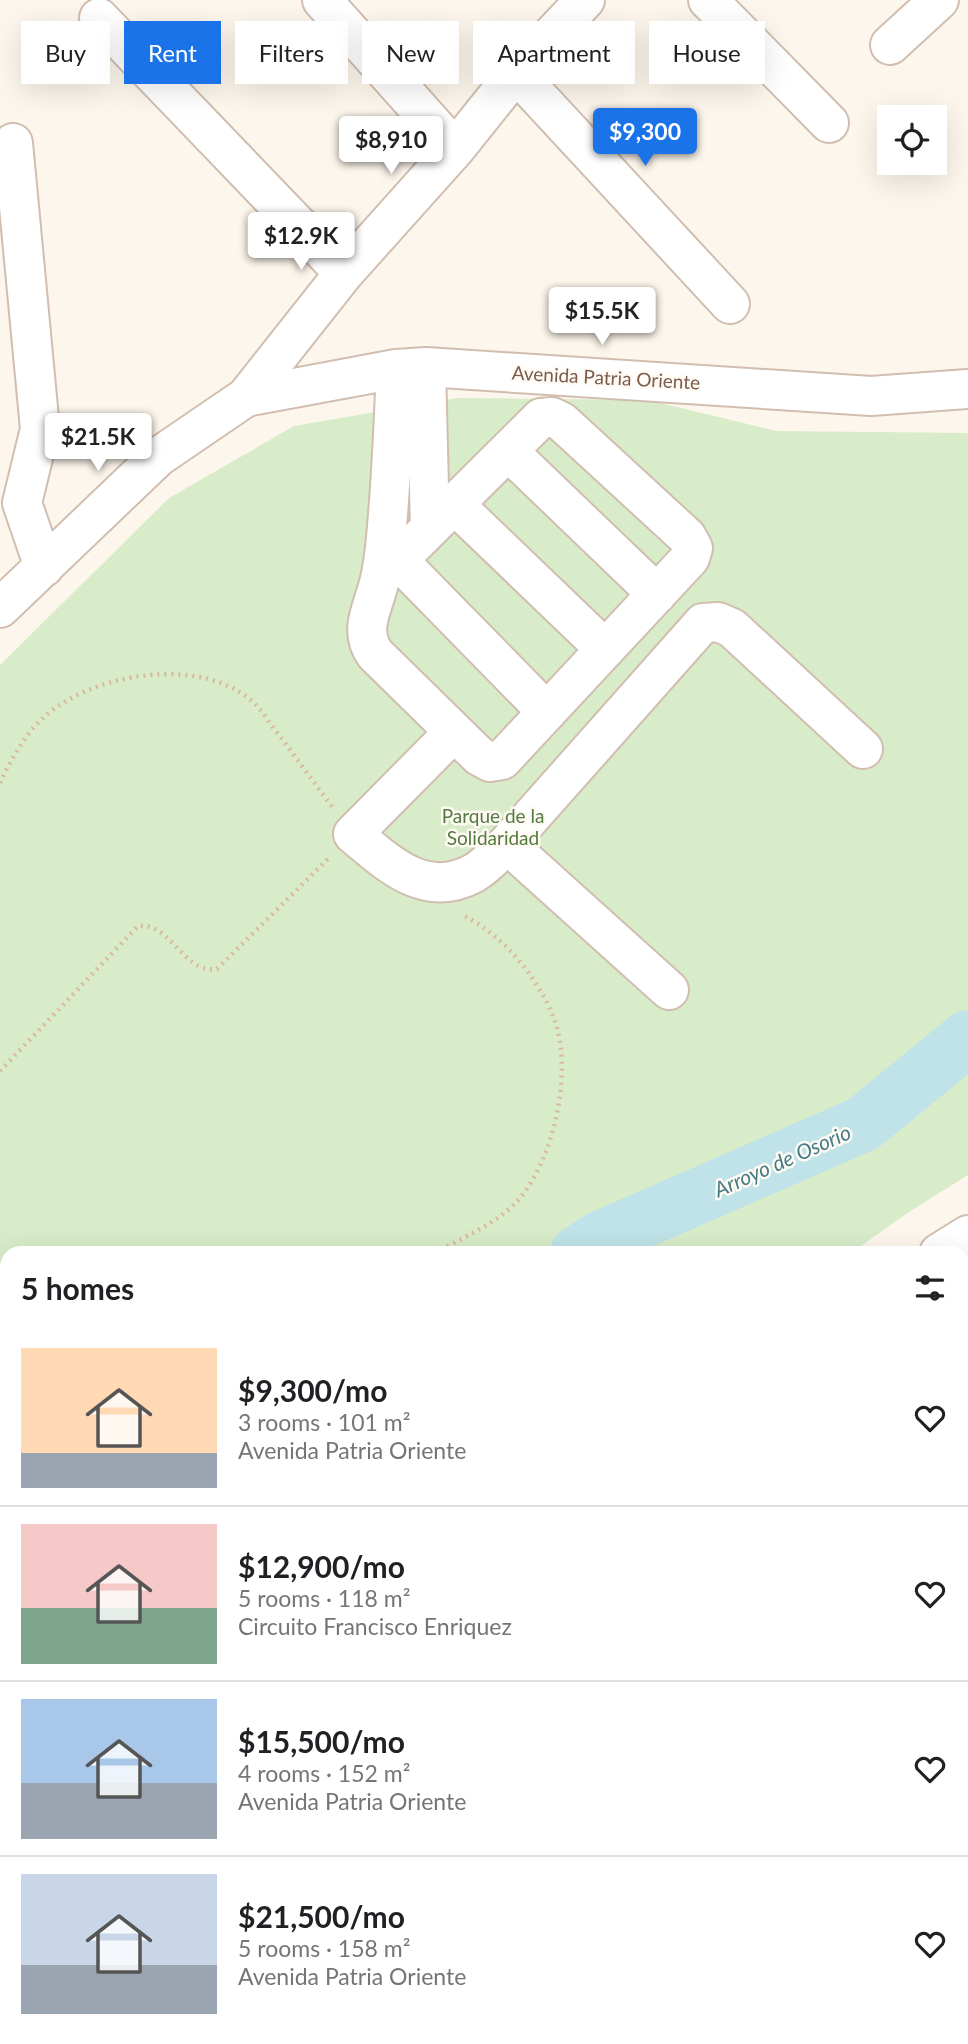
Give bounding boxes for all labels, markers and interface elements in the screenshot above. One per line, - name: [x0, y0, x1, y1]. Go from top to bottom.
- chip: Buy: [21, 21, 110, 84]
- chip: Rent: [124, 21, 221, 84]
- chip: Filters: [235, 21, 348, 84]
- chip: New: [362, 21, 459, 84]
- chip: Apartment: [473, 21, 635, 84]
- chip: House: [649, 21, 765, 84]
- map controls: [877, 105, 947, 175]
- button: locate: [877, 105, 947, 175]
- pin: $9,300: [588, 108, 702, 168]
- pin: $8,910: [334, 116, 448, 176]
- text: $9,300: [609, 117, 681, 145]
- text: $8,910: [355, 125, 427, 153]
- pin: $12.9K: [244, 212, 358, 272]
- text: $12.9K: [264, 221, 338, 249]
- pin: $15.5K: [545, 288, 659, 347]
- text: $15.5K: [565, 296, 639, 324]
- street label: Avenida Patria Oriente: [511, 361, 701, 393]
- pin: $21.5K: [41, 414, 155, 473]
- text: $21.5K: [61, 422, 135, 450]
- park label: Parque de la Solidaridad: [442, 804, 544, 849]
- water label: Arroyo de Osorio: [709, 1119, 854, 1202]
- icon: filters: [911, 1269, 949, 1307]
- text: 5 homes: [21, 1270, 134, 1306]
- text: $9,300/mo: [238, 1372, 387, 1408]
- icon: home: [77, 1376, 161, 1460]
- icon: heart: [911, 1399, 949, 1437]
- text: 3 rooms · 101 m²: [238, 1408, 410, 1436]
- text: Avenida Patria Oriente: [238, 1436, 466, 1464]
- text: $12,900/mo: [238, 1548, 405, 1584]
- icon: home: [77, 1552, 161, 1636]
- icon: heart: [911, 1575, 949, 1613]
- text: 5 rooms · 118 m²: [238, 1584, 410, 1612]
- text: Circuito Francisco Enriquez: [238, 1612, 512, 1640]
- text: $15,500/mo: [238, 1723, 405, 1759]
- icon: home: [77, 1727, 161, 1811]
- icon: heart: [911, 1750, 949, 1788]
- text: 4 rooms · 152 m²: [238, 1759, 410, 1787]
- text: Avenida Patria Oriente: [238, 1787, 466, 1815]
- text: $21,500/mo: [238, 1898, 405, 1934]
- icon: home: [77, 1902, 161, 1986]
- icon: heart: [911, 1925, 949, 1963]
- text: 5 rooms · 158 m²: [238, 1934, 410, 1962]
- text: Avenida Patria Oriente: [238, 1962, 466, 1990]

